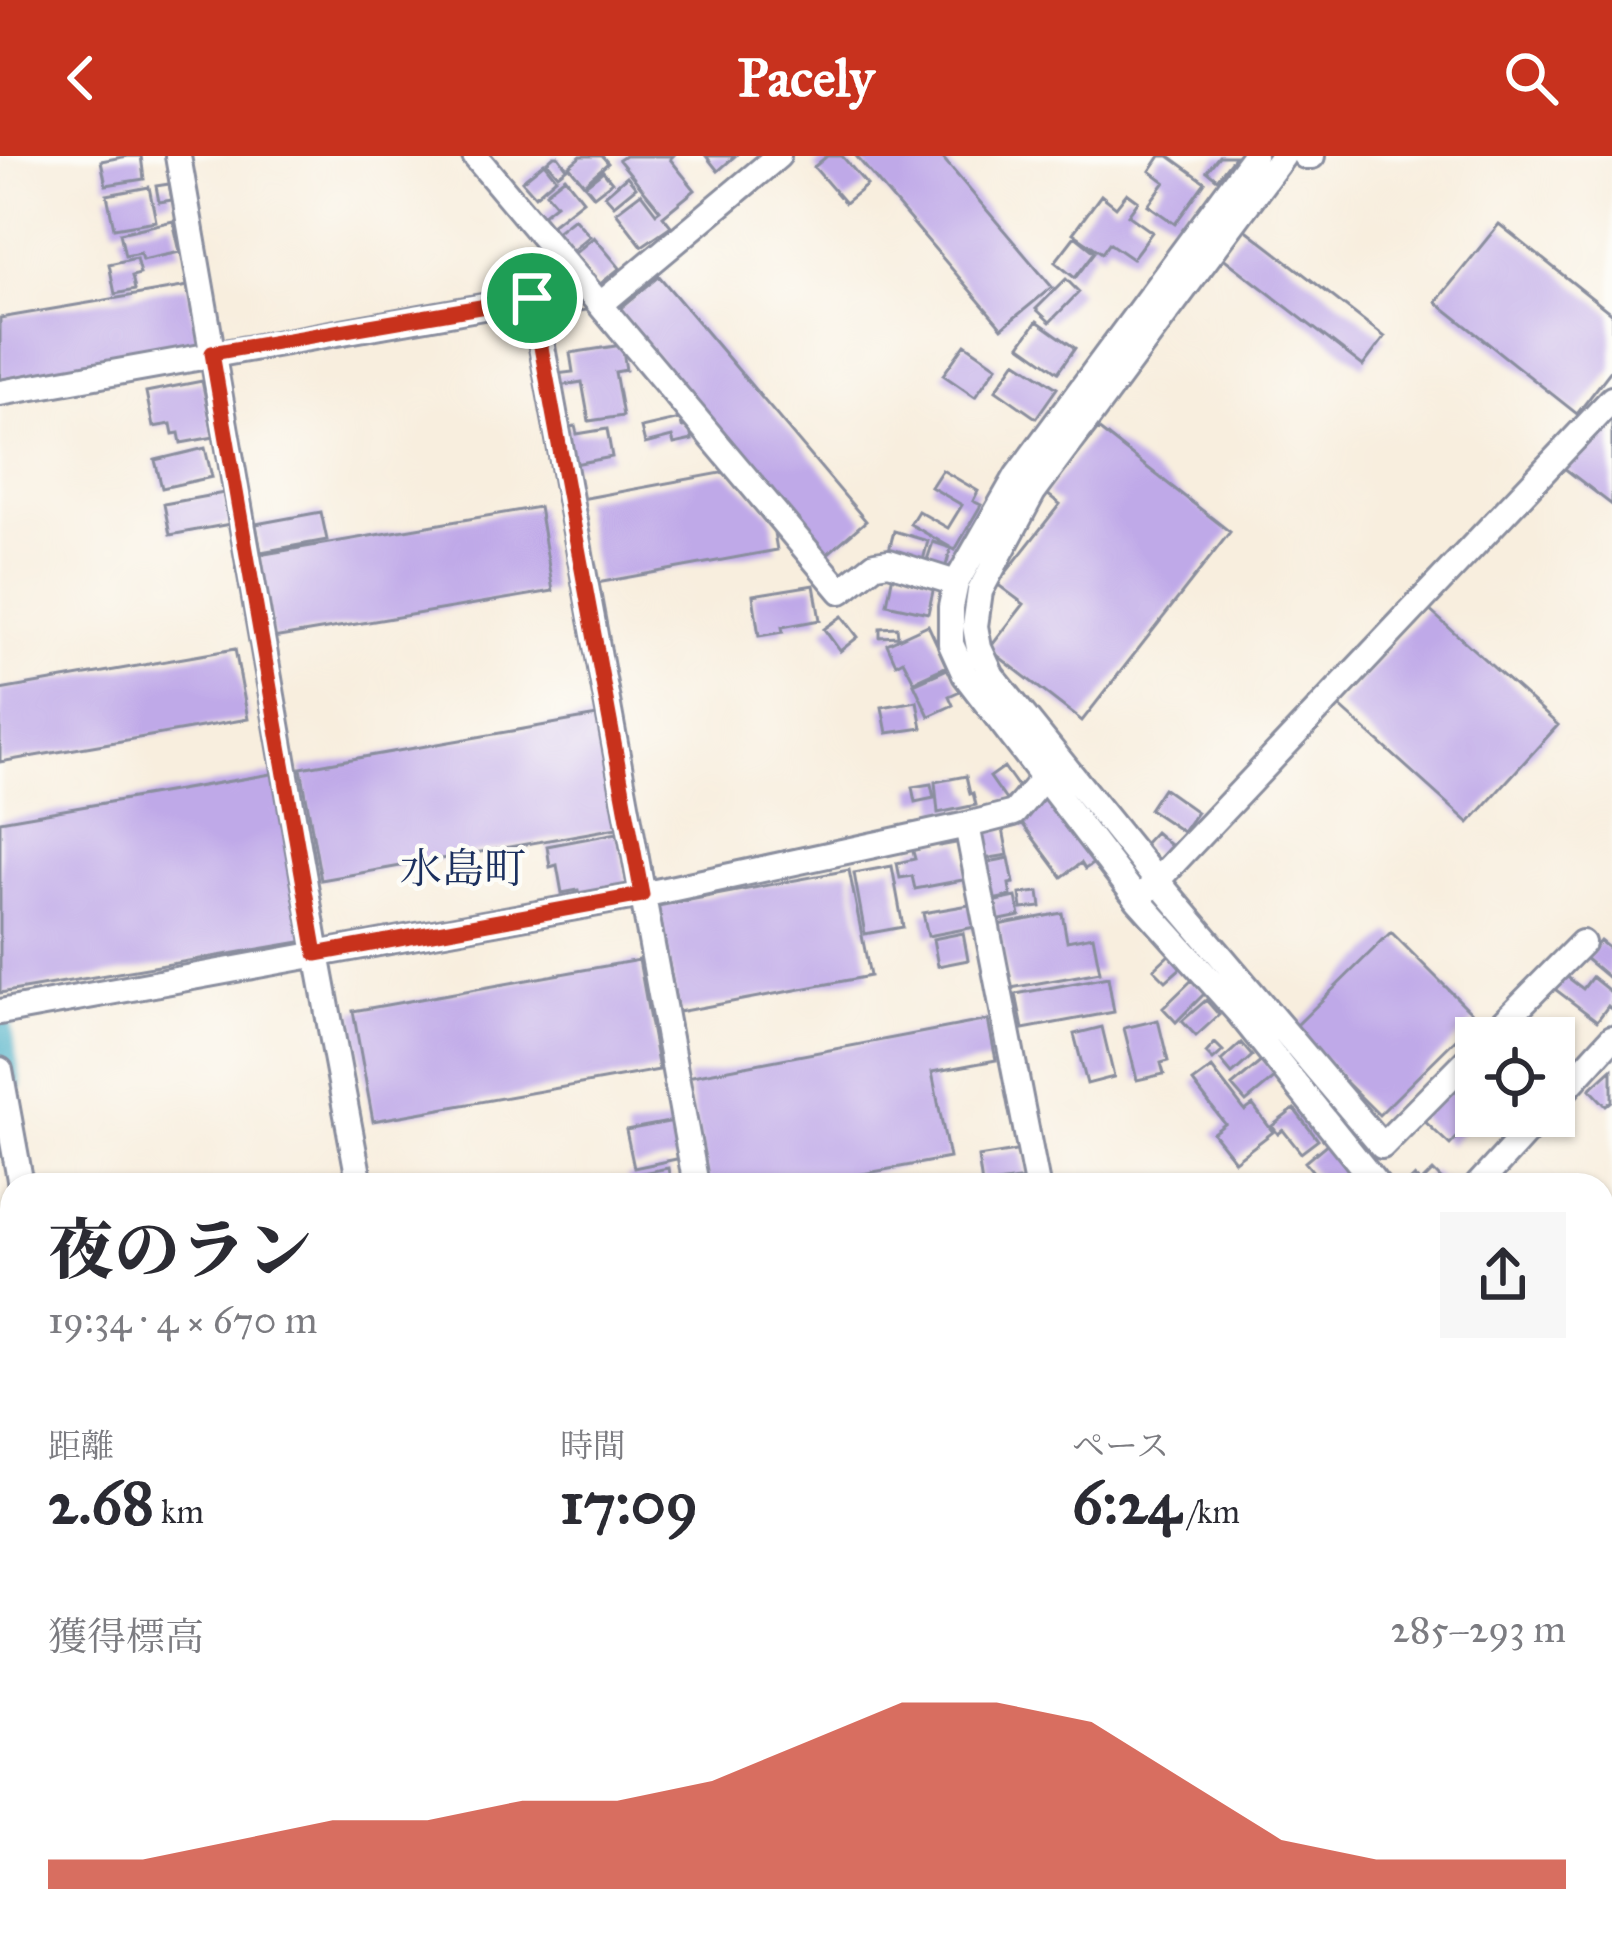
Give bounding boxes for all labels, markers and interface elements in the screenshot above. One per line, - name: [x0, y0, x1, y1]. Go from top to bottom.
- icon: back: [48, 45, 114, 111]
- text: Pacely: [737, 45, 875, 111]
- icon: search: [1498, 45, 1564, 111]
- pin: [481, 247, 583, 349]
- icon: arrive: [499, 265, 565, 331]
- district label: 水島町: [400, 843, 526, 895]
- map controls: [1455, 1017, 1575, 1137]
- button: locate: [1455, 1017, 1575, 1137]
- text: 夜のラン: [48, 1210, 312, 1291]
- button: share: [1440, 1212, 1566, 1338]
- text: 19:34 · 4 × 670 m: [48, 1296, 318, 1344]
- text: 距離: [48, 1426, 114, 1466]
- text: 時間: [560, 1426, 626, 1466]
- text: ペース: [1072, 1426, 1169, 1466]
- text: 2.68: [48, 1466, 154, 1539]
- text: 17:09: [560, 1466, 698, 1539]
- text: 6:24: [1072, 1466, 1181, 1539]
- text: km: [154, 1492, 204, 1532]
- text: /km: [1181, 1492, 1240, 1532]
- text: 285–293 m: [1391, 1605, 1566, 1653]
- text: 獲得標高: [48, 1613, 204, 1661]

